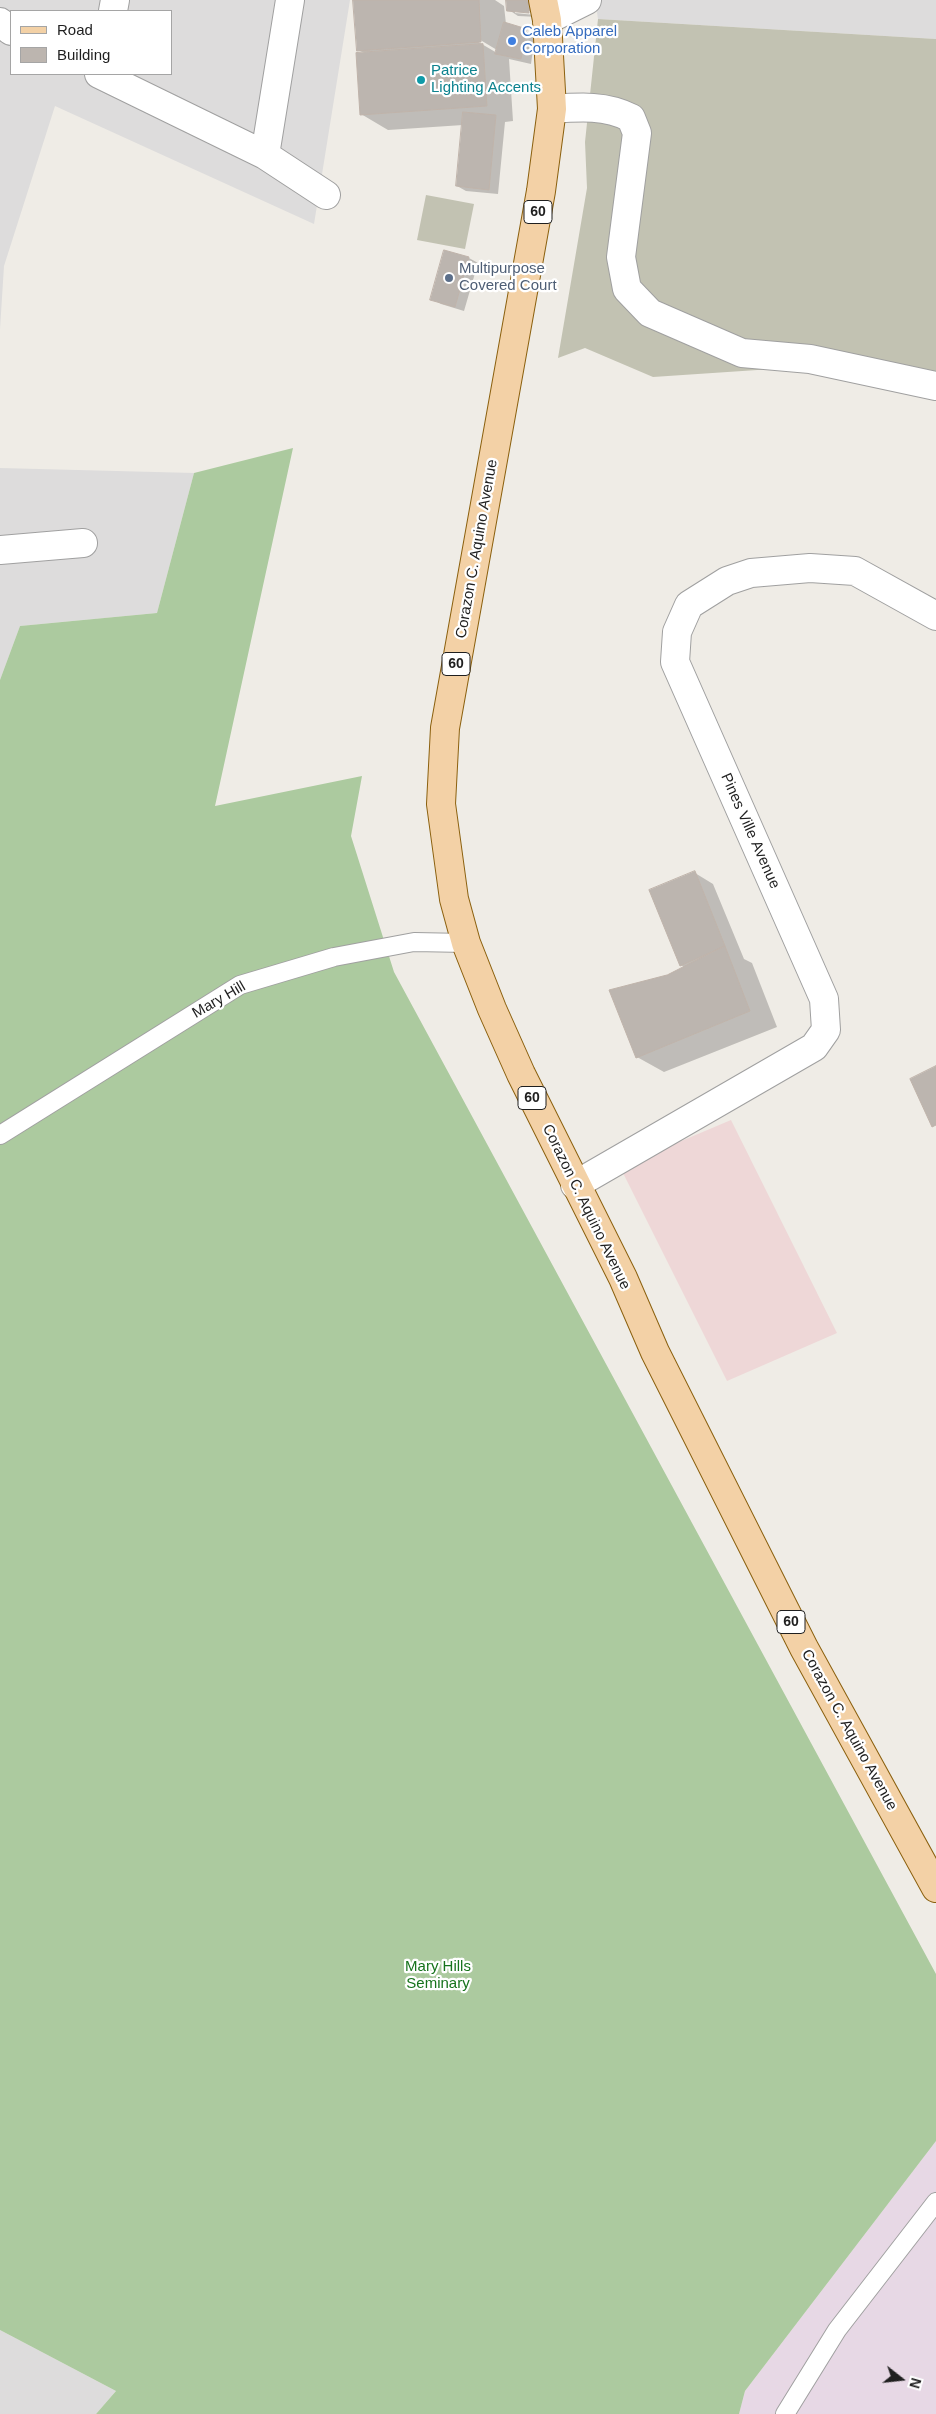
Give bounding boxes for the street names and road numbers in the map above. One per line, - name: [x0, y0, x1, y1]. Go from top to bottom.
- road number: 60: [524, 200, 552, 223]
- street label: Corazon C. Aquino Avenue: [452, 458, 502, 640]
- road number: 60: [442, 652, 470, 676]
- street label: Pines Ville Avenue: [716, 770, 784, 892]
- street label: Mary Hill: [189, 978, 249, 1022]
- road number: 60: [518, 1086, 546, 1110]
- street label: Corazon C. Aquino Avenue: [538, 1121, 634, 1293]
- road number: 60: [777, 1610, 805, 1634]
- street label: Corazon C. Aquino Avenue: [797, 1646, 901, 1814]

